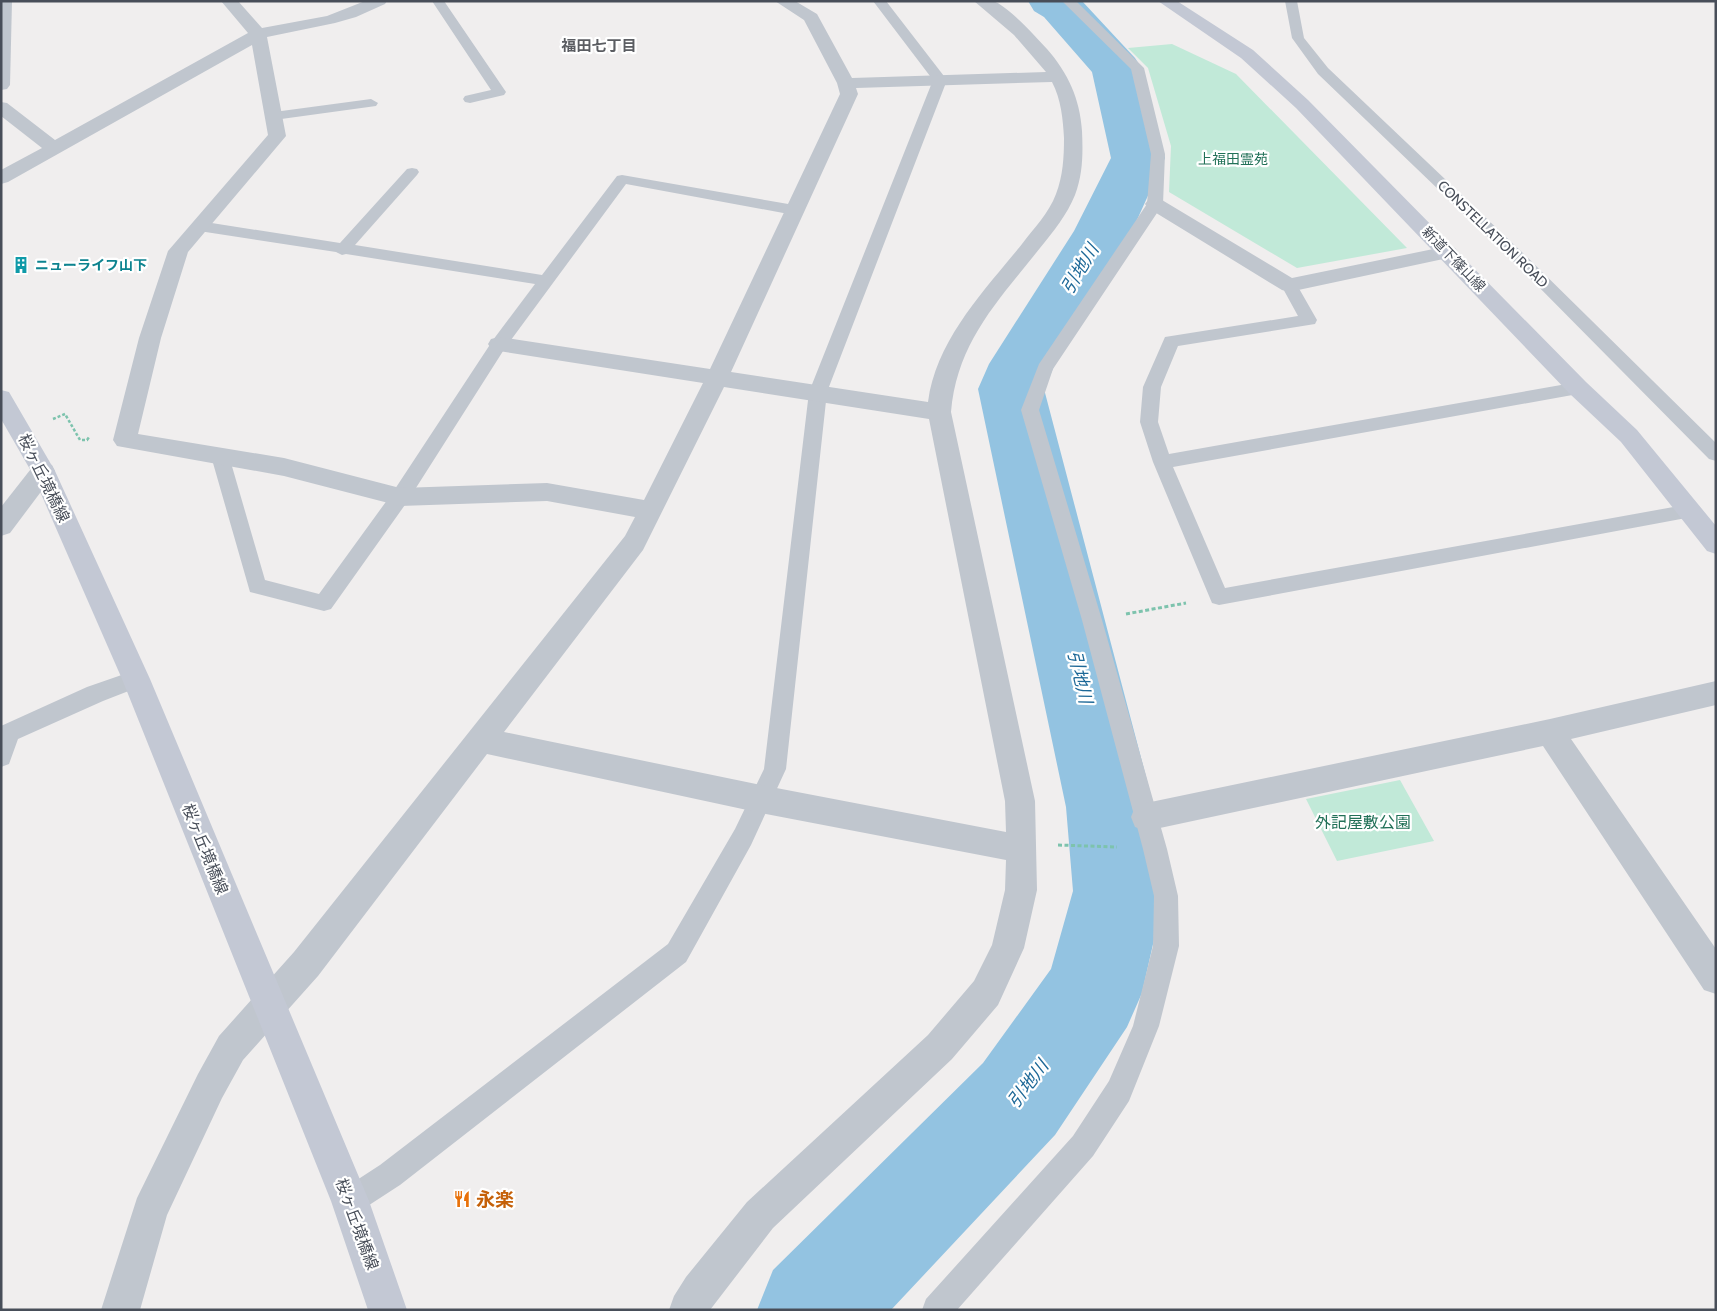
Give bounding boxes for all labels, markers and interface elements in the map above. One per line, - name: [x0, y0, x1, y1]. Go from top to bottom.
- district label: 福田七丁目: [560, 37, 637, 55]
- park label: 上福田霊苑: [1198, 150, 1268, 168]
- street label: CONSTELLATION ROAD: [1434, 176, 1552, 292]
- street label: 新道下篠山線: [1418, 223, 1490, 295]
- water label: 引地川: [1057, 238, 1104, 298]
- building icon: ニューライフ山下: [11, 255, 31, 275]
- place label: ニューライフ山下: [35, 256, 147, 274]
- street label: 桜ヶ丘境橋線: [14, 431, 74, 525]
- water label: 引地川: [1063, 648, 1097, 708]
- street label: 桜ヶ丘境橋線: [178, 801, 232, 897]
- park label: 外記屋敷公園: [1315, 813, 1411, 832]
- water label: 引地川: [1003, 1054, 1054, 1112]
- street label: 桜ヶ丘境橋線: [332, 1176, 382, 1272]
- place label: 永楽: [476, 1188, 514, 1211]
- restaurant icon: 永楽: [452, 1189, 472, 1209]

